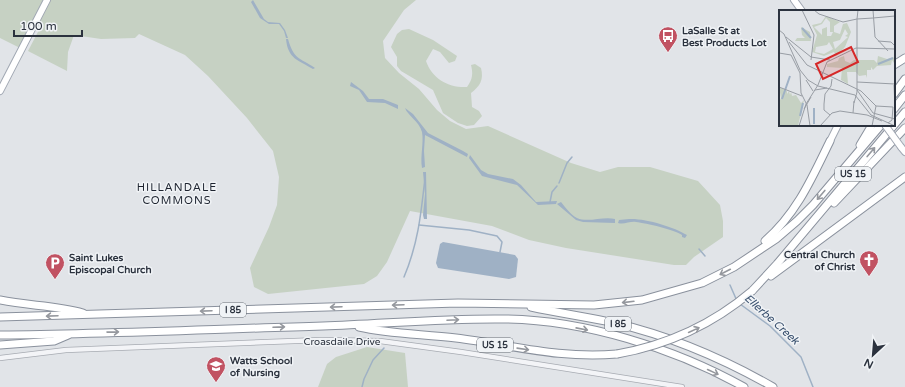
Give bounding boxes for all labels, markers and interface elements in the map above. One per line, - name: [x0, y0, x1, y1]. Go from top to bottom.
- inset map: [779, 10, 895, 126]
- scale bar: [14, 12, 82, 38]
- text: 100 m: [20, 19, 57, 33]
- bus stop icon: LaSalle St at Best Products Lot: [657, 25, 679, 53]
- place label: LaSalle St at Best Products Lot: [682, 25, 767, 49]
- one-way arrow: [867, 147, 876, 158]
- road number: US 15: [835, 167, 871, 181]
- district label: HILLANDALE COMMONS: [137, 181, 217, 207]
- one-way arrow: [817, 189, 826, 200]
- place label: Central Church of Christ: [784, 249, 855, 273]
- church icon: Central Church of Christ: [858, 249, 880, 277]
- parking icon: Saint Lukes Episcopal Church: [44, 252, 66, 280]
- place label: Saint Lukes Episcopal Church: [69, 252, 152, 276]
- one-way arrow: [719, 269, 731, 276]
- water label: Ellerbe Creek: [742, 291, 802, 348]
- one-way arrow: [622, 299, 635, 306]
- one-way arrow: [392, 301, 405, 309]
- road number: I 85: [220, 303, 246, 317]
- one-way arrow: [330, 303, 343, 311]
- one-way arrow: [200, 308, 213, 315]
- one-way arrow: [46, 312, 59, 320]
- one-way arrow: [446, 316, 459, 323]
- road number: I 85: [605, 317, 631, 331]
- one-way arrow: [272, 324, 285, 331]
- one-way arrow: [576, 325, 589, 333]
- one-way arrow: [687, 326, 699, 333]
- one-way arrow: [106, 329, 119, 336]
- north arrow: [853, 335, 893, 375]
- street label: Croasdaile Drive: [304, 336, 381, 348]
- road number: US 15: [477, 338, 513, 352]
- one-way arrow: [516, 345, 529, 353]
- school or university icon: Watts School of Nursing: [205, 355, 227, 383]
- place label: Watts School of Nursing: [230, 355, 292, 379]
- text: N: [862, 356, 876, 371]
- one-way arrow: [707, 369, 719, 376]

